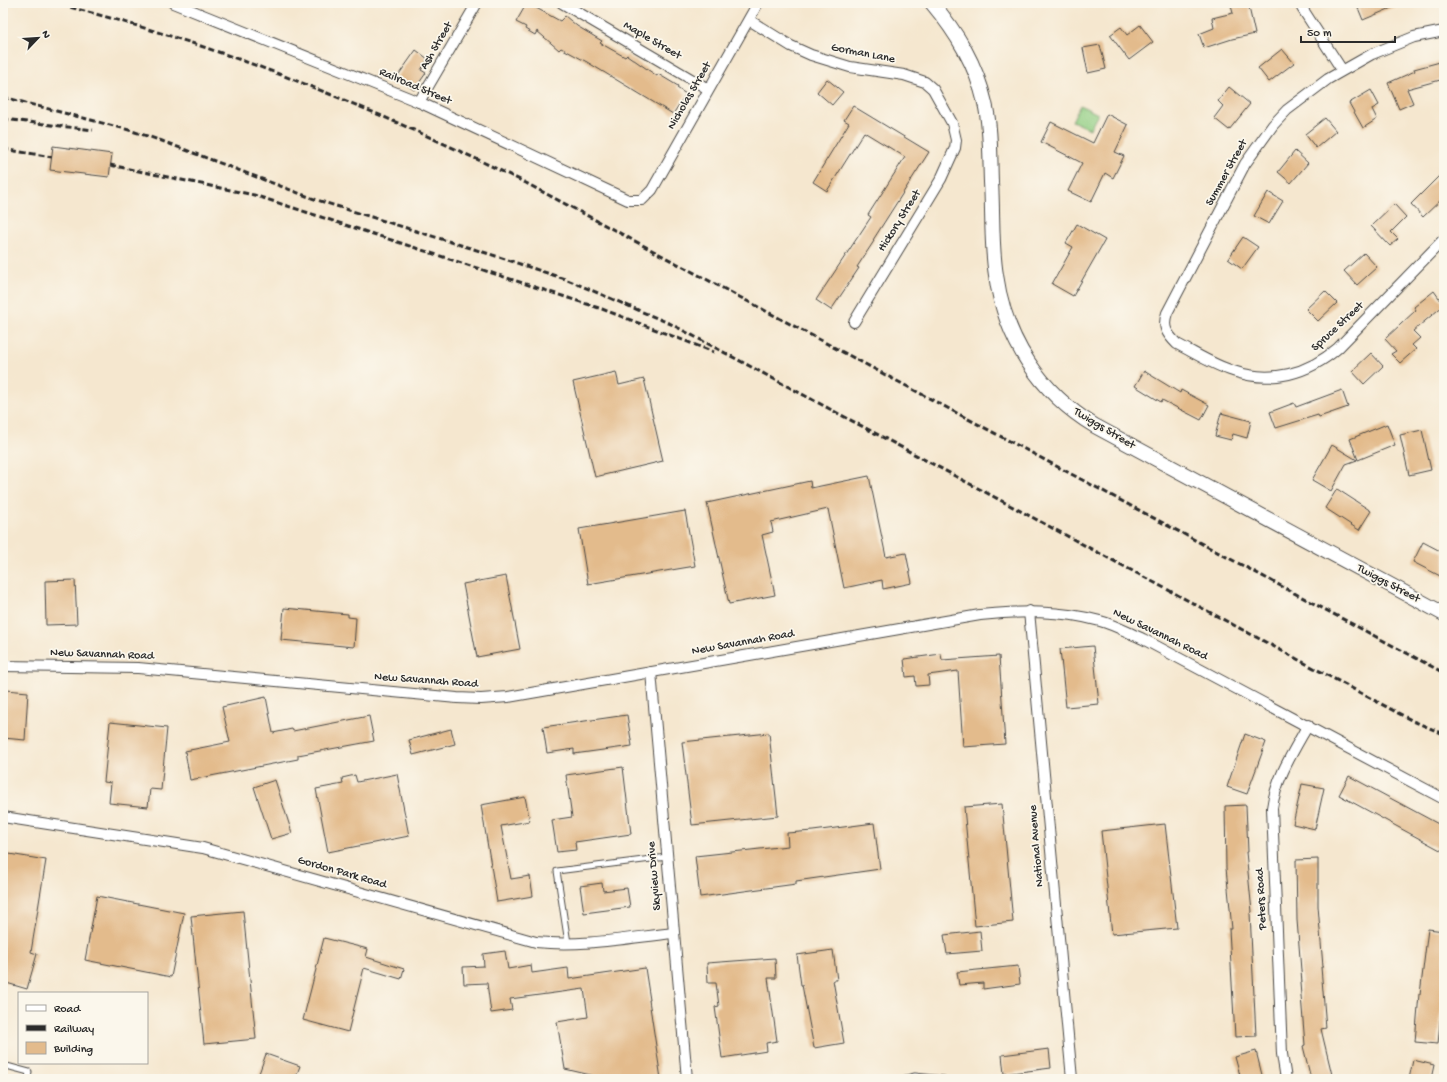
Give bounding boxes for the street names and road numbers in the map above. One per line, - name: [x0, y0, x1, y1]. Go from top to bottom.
- street label: Ash Street: [418, 19, 457, 72]
- street label: Maple Street: [621, 19, 684, 64]
- street label: Gorman Lane: [830, 41, 897, 67]
- street label: Nicholas Street: [665, 59, 716, 132]
- street label: Railroad Street: [377, 65, 454, 109]
- street label: Summer Street: [1203, 136, 1251, 209]
- street label: Hickory Street: [875, 187, 925, 254]
- street label: Spruce Street: [1309, 298, 1368, 355]
- street label: Twiggs Street: [1070, 405, 1138, 453]
- street label: Twiggs Street: [1353, 561, 1423, 607]
- street label: New Savannah Road: [1110, 606, 1211, 664]
- street label: New Savannah Road: [691, 627, 796, 659]
- street label: New Savannah Road: [50, 646, 155, 664]
- street label: New Savannah Road: [374, 670, 479, 692]
- street label: National Avenue: [1026, 804, 1048, 888]
- street label: Skyview Drive: [645, 840, 665, 911]
- street label: Gordon Park Road: [296, 854, 389, 893]
- street label: Peters Road: [1253, 867, 1271, 931]

